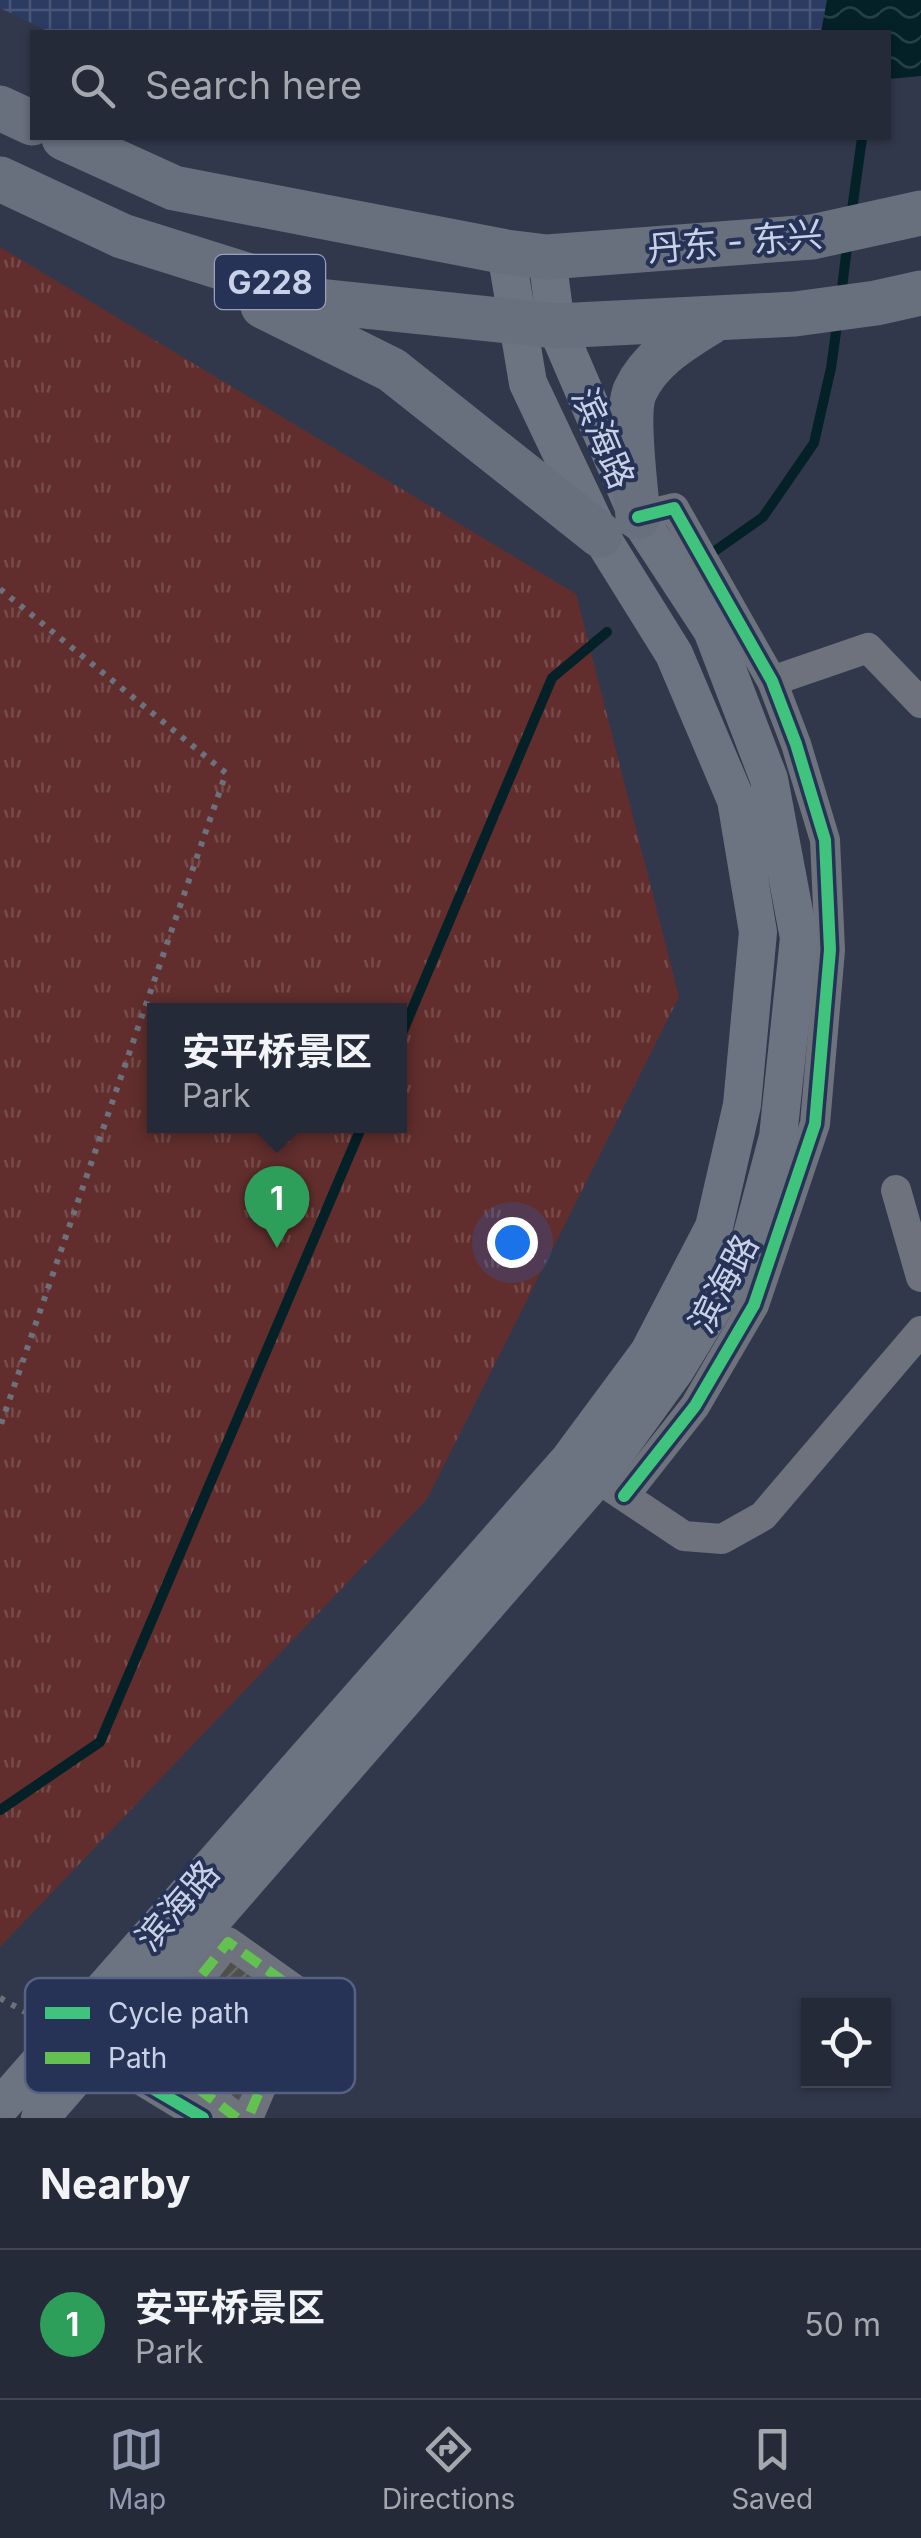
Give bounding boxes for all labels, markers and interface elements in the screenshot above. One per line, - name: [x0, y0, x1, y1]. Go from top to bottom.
- search box: [30, 30, 891, 140]
- icon: search: [65, 58, 120, 113]
- text: Search here: [145, 62, 362, 108]
- street label: 丹东 - 东兴: [646, 212, 824, 270]
- road number: G228: [215, 255, 325, 309]
- street label: 滨海路: [564, 381, 644, 495]
- popup: [147, 1003, 407, 1133]
- text: 安平桥景区: [182, 1028, 372, 1074]
- text: Park: [182, 1076, 251, 1115]
- pin: 1: [244, 1166, 310, 1248]
- your location: [487, 1217, 538, 1268]
- street label: 滨海路: [680, 1227, 766, 1339]
- street label: 滨海路: [127, 1852, 227, 1958]
- legend: [25, 1978, 355, 2093]
- text: Cycle path: [108, 1996, 249, 2030]
- map controls: [801, 1998, 891, 2088]
- button: locate: [801, 1998, 891, 2088]
- text: Path: [108, 2041, 167, 2075]
- text: Nearby: [40, 2158, 191, 2209]
- text: 安平桥景区: [135, 2284, 325, 2330]
- text: 1: [66, 2305, 79, 2344]
- text: 50 m: [804, 2305, 881, 2344]
- text: Park: [135, 2332, 204, 2371]
- tab: Map: [108, 2422, 166, 2516]
- tab: Directions: [382, 2422, 515, 2516]
- tab: Saved: [731, 2422, 813, 2516]

